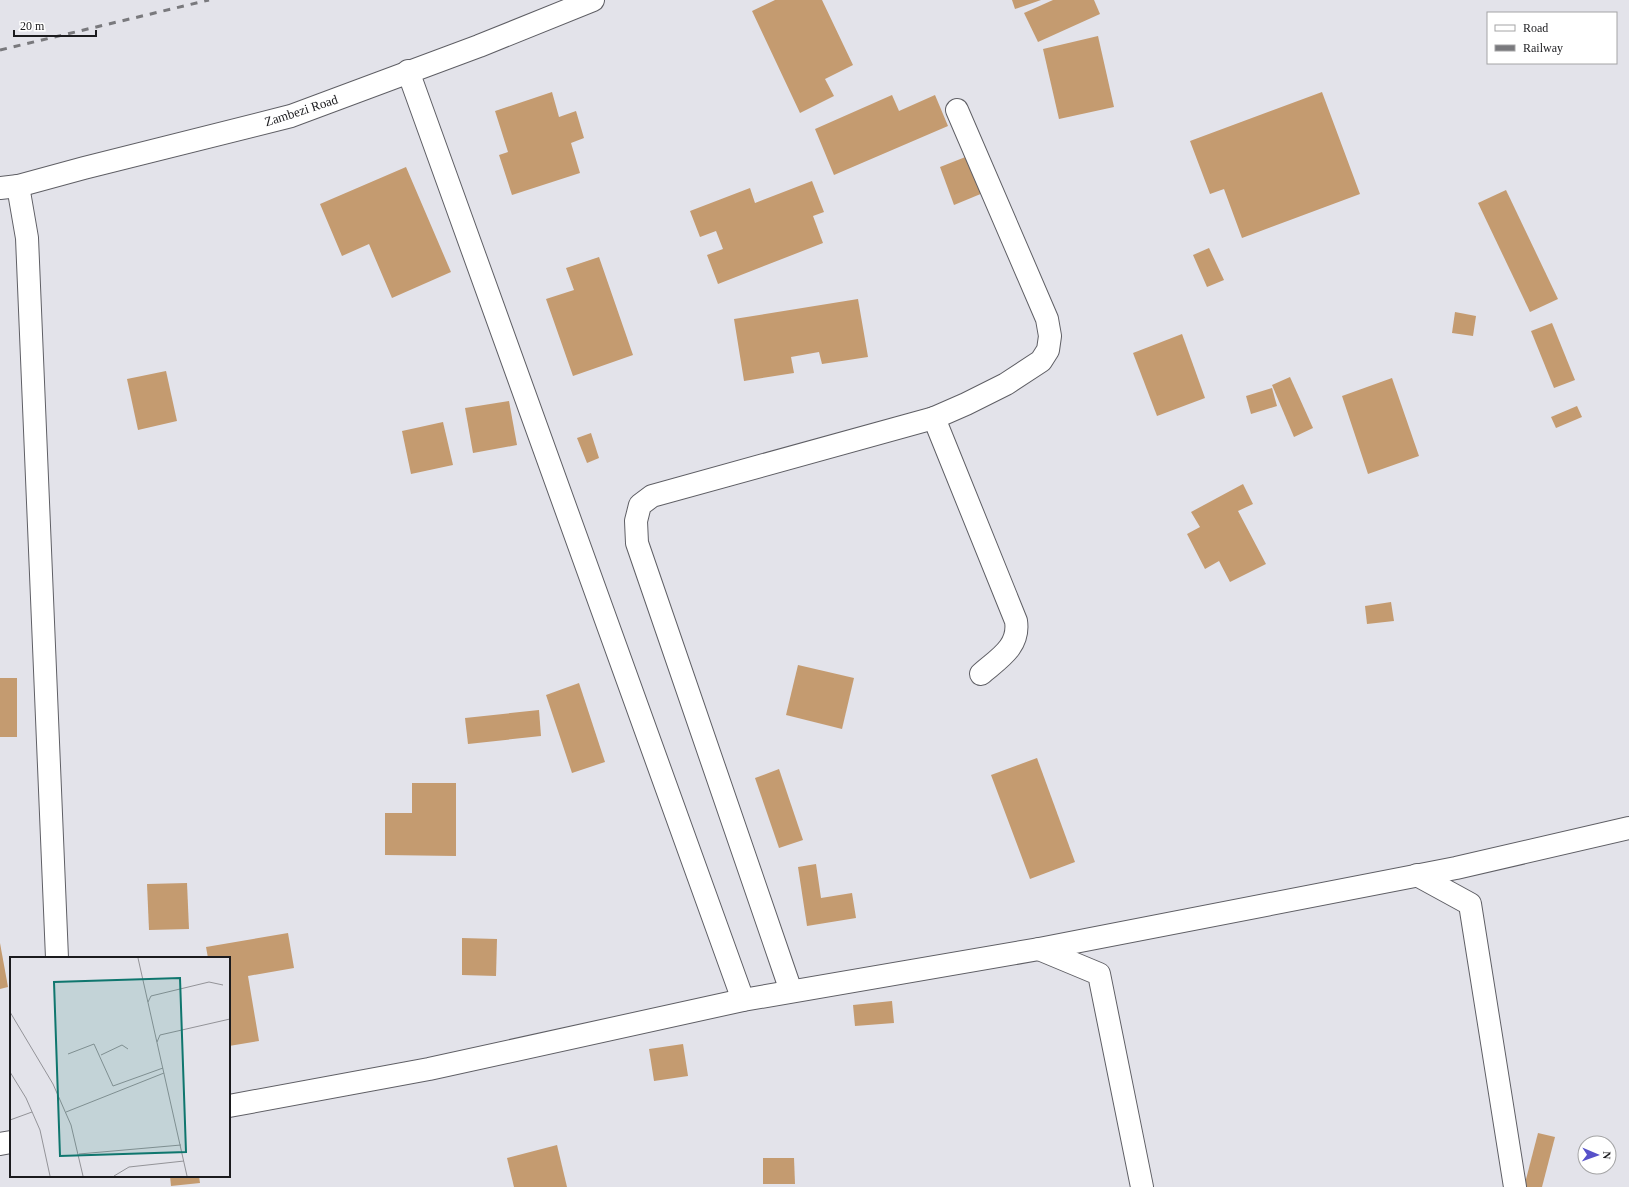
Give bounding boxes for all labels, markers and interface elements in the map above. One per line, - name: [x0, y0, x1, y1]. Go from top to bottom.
- scale bar: [14, 12, 96, 38]
- legend: [1487, 12, 1617, 64]
- text: 20 m: [20, 19, 45, 33]
- text: Road: [1523, 21, 1548, 35]
- text: Railway: [1523, 41, 1563, 55]
- street label: Zambezi Road: [263, 91, 340, 129]
- inset map: [10, 957, 230, 1177]
- north arrow: [1577, 1135, 1617, 1175]
- text: N: [1601, 1151, 1613, 1160]

